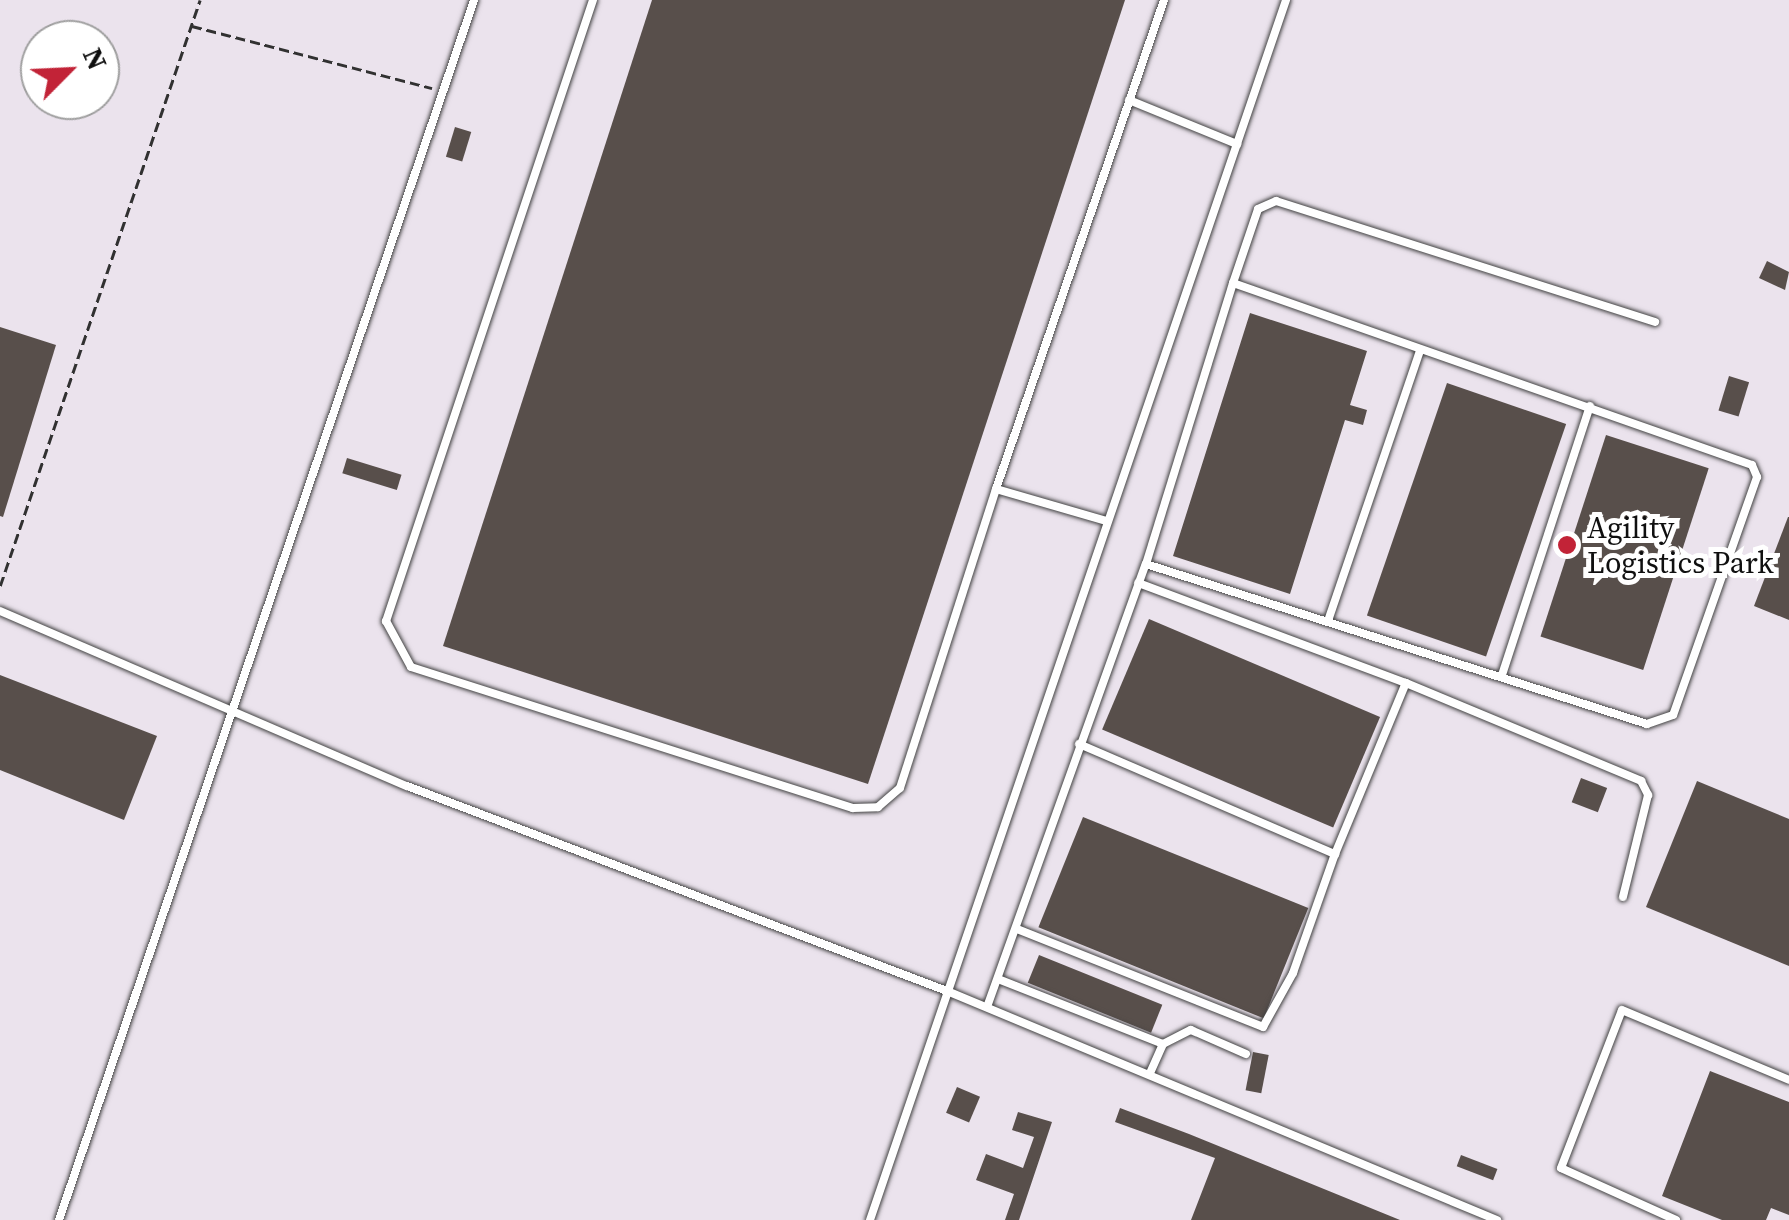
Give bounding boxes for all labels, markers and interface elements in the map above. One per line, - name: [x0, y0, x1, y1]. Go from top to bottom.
- north arrow: [20, 20, 120, 120]
- text: N: [74, 42, 117, 76]
- place label: Agility Logistics Park: [1587, 510, 1774, 580]
- marker: Agility Logistics Park: [1556, 534, 1578, 556]

